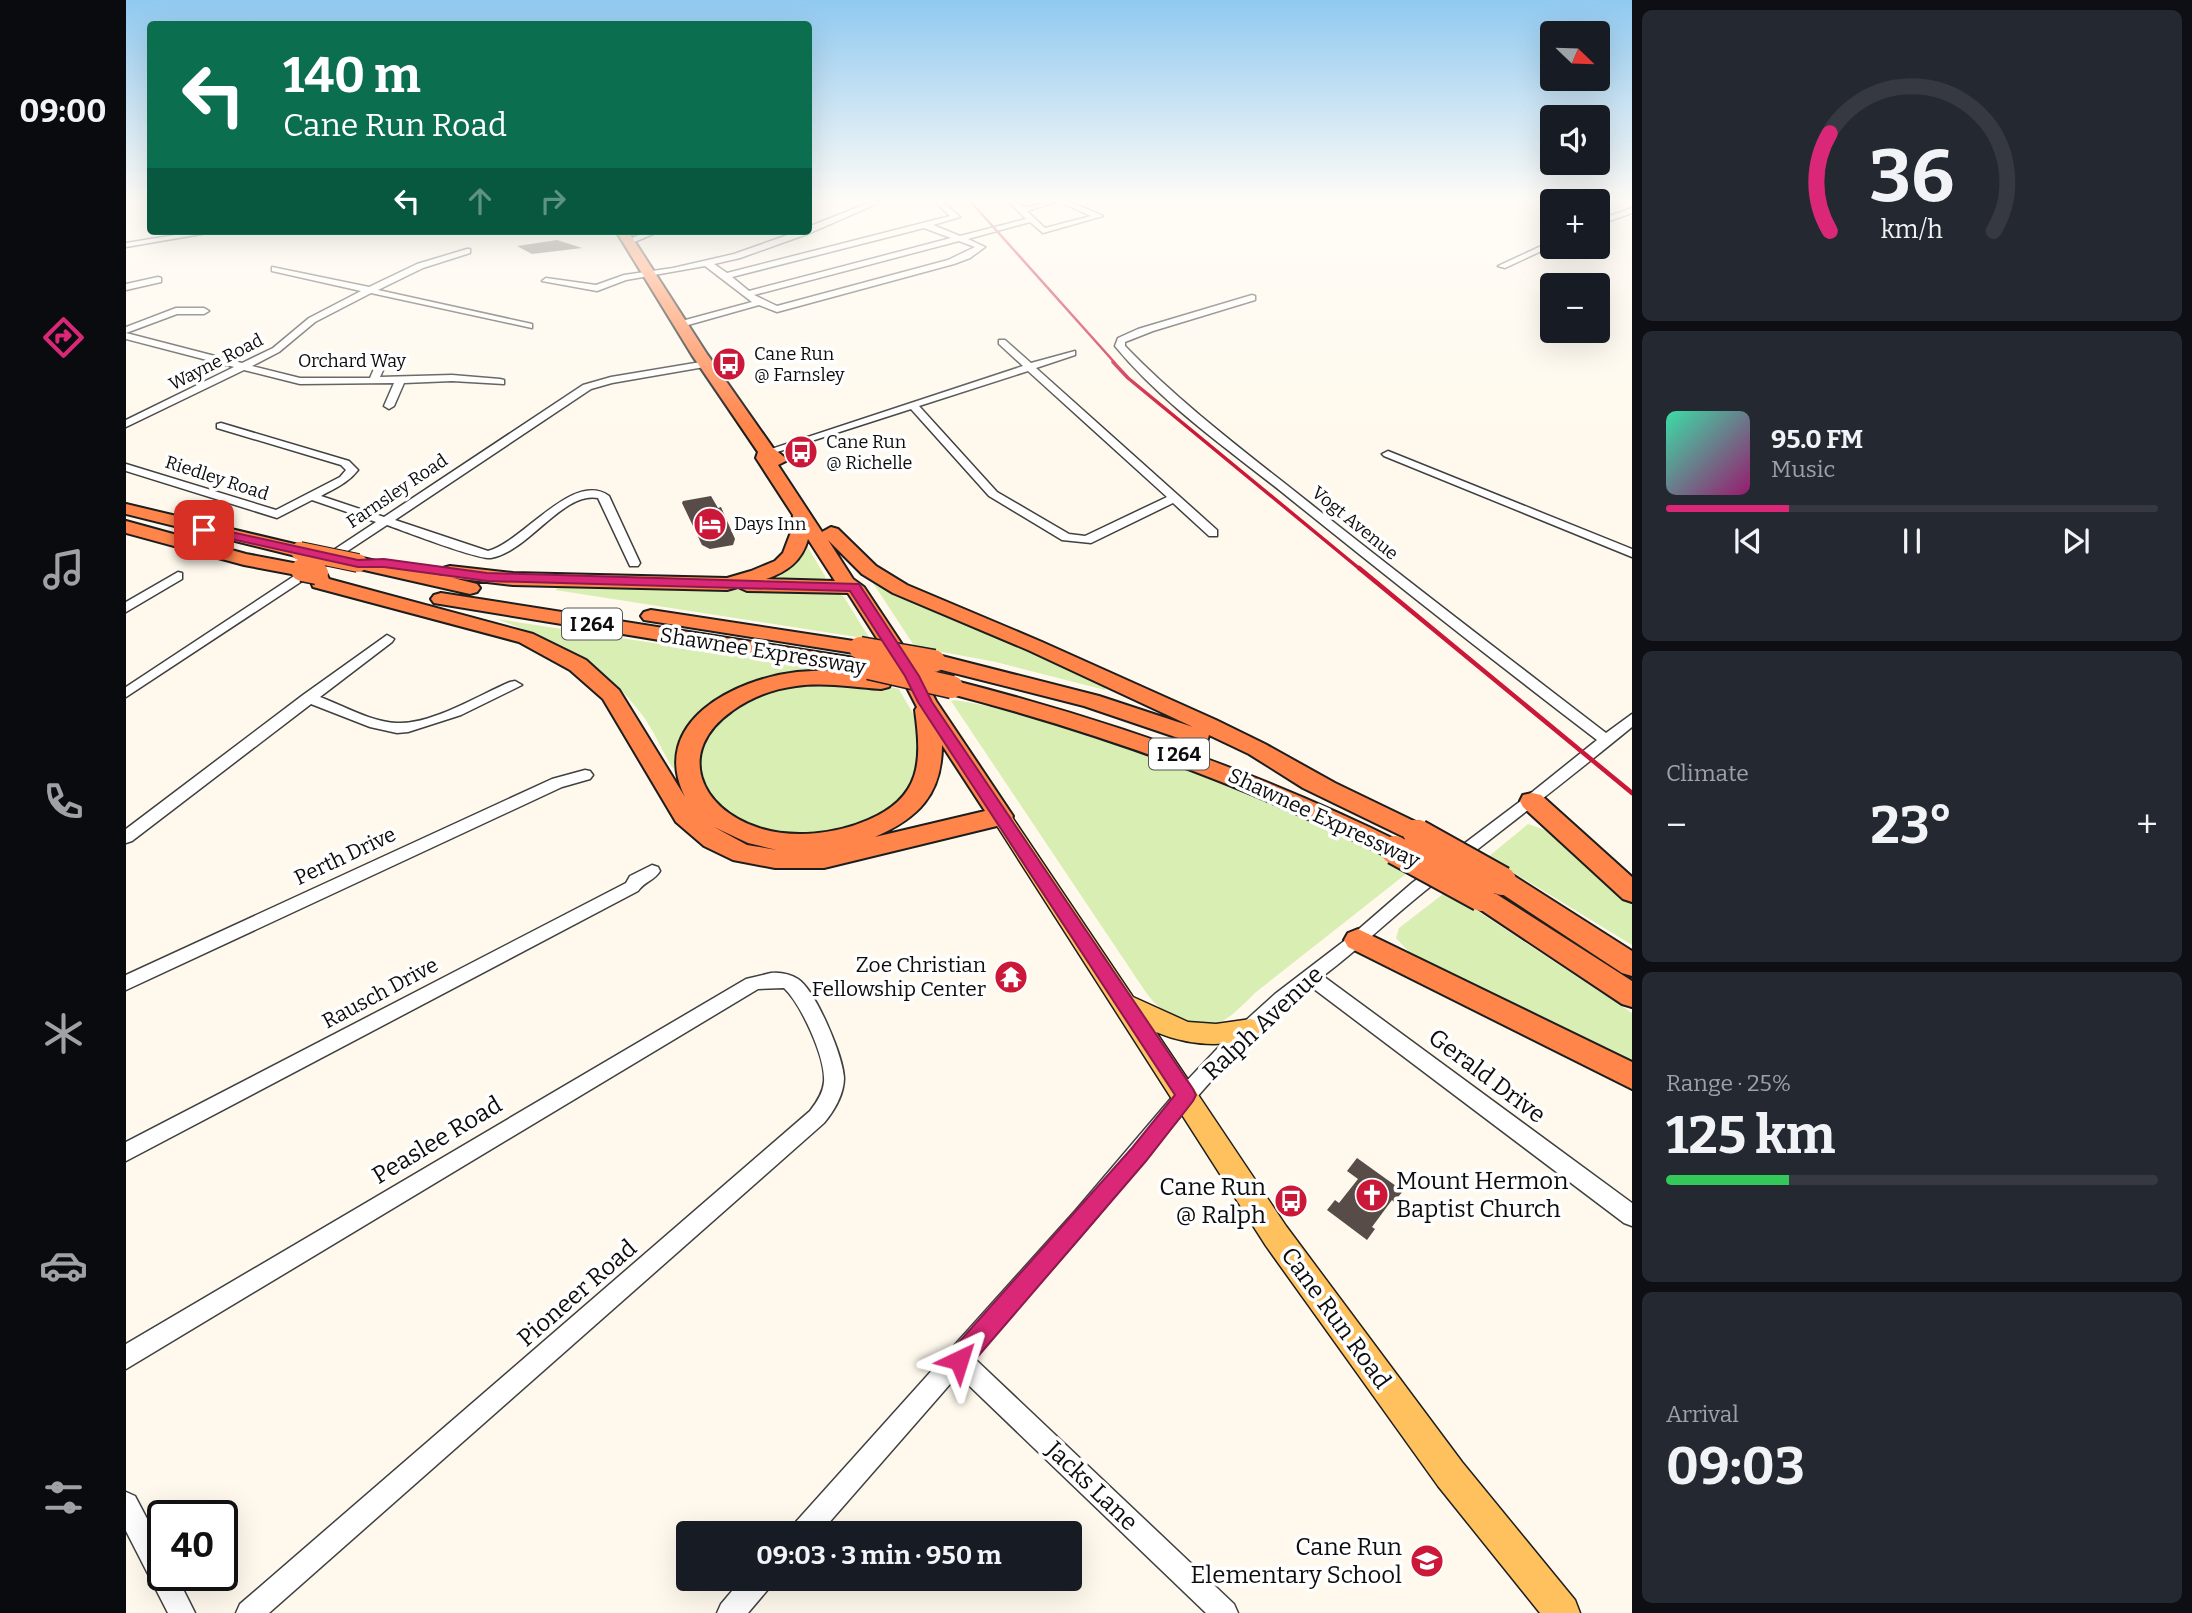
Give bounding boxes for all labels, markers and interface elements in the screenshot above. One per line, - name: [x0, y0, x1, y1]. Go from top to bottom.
- north arrow: [1540, 21, 1610, 91]
- map controls: [1540, 21, 1610, 343]
- text: 140 m: [283, 46, 421, 105]
- icon: left: [168, 49, 259, 140]
- text: 09:00: [19, 92, 107, 130]
- button: sound: [1540, 105, 1610, 175]
- text: Cane Run Road: [283, 106, 507, 144]
- text: 36: [1870, 134, 1954, 221]
- icon: left: [388, 182, 426, 220]
- icon: ahead: [461, 182, 499, 220]
- icon: right: [534, 182, 572, 220]
- button: +: [1540, 189, 1610, 259]
- text: km/h: [1881, 215, 1943, 245]
- button: −: [1540, 273, 1610, 343]
- icon: directions: [39, 313, 88, 362]
- street label: Wayne Road: [165, 329, 267, 395]
- place label: Cane Run @ Farnsley: [754, 343, 845, 386]
- bus stop icon: Cane Run @ Farnsley: [710, 345, 748, 383]
- street label: Orchard Way: [298, 350, 407, 372]
- text: 95.0 FM: [1771, 424, 1863, 455]
- place label: Cane Run @ Richelle: [826, 431, 912, 474]
- bus stop icon: Cane Run @ Richelle: [782, 433, 820, 471]
- street label: Farnsley Road: [342, 449, 452, 533]
- street label: Riedley Road: [162, 451, 272, 505]
- text: Music: [1771, 455, 1835, 483]
- street label: Vogt Avenue: [1307, 481, 1403, 565]
- pin: [174, 500, 234, 560]
- hotel icon: Days Inn: [691, 505, 729, 543]
- icon: arrive: [185, 511, 223, 549]
- place label: Days Inn: [734, 513, 807, 535]
- icon: previous: [1729, 522, 1767, 560]
- icon: pause: [1893, 522, 1931, 560]
- icon: next: [2057, 522, 2095, 560]
- icon: music: [39, 545, 88, 594]
- road number: I 264: [562, 608, 622, 639]
- street label: Shawnee Expressway: [658, 622, 869, 680]
- road number: I 264: [1149, 738, 1209, 769]
- text: Climate: [1666, 759, 1749, 787]
- street label: Shawnee Expressway: [1224, 762, 1425, 874]
- icon: phone: [39, 777, 88, 826]
- text: 23°: [1871, 794, 1953, 857]
- text: −: [1666, 802, 1687, 848]
- text: +: [2136, 802, 2158, 848]
- street label: Perth Drive: [290, 821, 400, 891]
- street label: Rausch Drive: [318, 952, 442, 1034]
- place label: Zoe Christian Fellowship Center: [812, 952, 986, 1002]
- temple icon: Zoe Christian Fellowship Center: [992, 958, 1030, 996]
- street label: Ralph Avenue: [1197, 960, 1329, 1086]
- icon: climate: [39, 1009, 88, 1058]
- street label: Gerald Drive: [1423, 1023, 1551, 1129]
- text: Range · 25%: [1666, 1069, 1791, 1097]
- street label: Peaslee Road: [367, 1090, 507, 1190]
- text: 125 km: [1666, 1104, 1835, 1167]
- place label: Mount Hermon Baptist Church: [1396, 1167, 1568, 1223]
- place label: Cane Run @ Ralph: [1159, 1173, 1266, 1229]
- church icon: Mount Hermon Baptist Church: [1353, 1176, 1391, 1214]
- bus stop icon: Cane Run @ Ralph: [1272, 1182, 1310, 1220]
- street label: Pioneer Road: [512, 1234, 642, 1352]
- icon: car: [39, 1241, 88, 1290]
- street label: Cane Run Road: [1275, 1242, 1397, 1394]
- position arrow: [922, 1323, 996, 1397]
- text: Arrival: [1666, 1400, 1739, 1428]
- street label: Jacks Lane: [1040, 1435, 1143, 1536]
- text: 09:03: [1666, 1435, 1805, 1498]
- icon: filters: [39, 1473, 88, 1522]
- speed limit sign: 40: [147, 1500, 238, 1591]
- place label: Cane Run Elementary School: [1190, 1533, 1402, 1589]
- text: 09:03 · 3 min · 950 m: [756, 1540, 1002, 1571]
- school or university icon: Cane Run Elementary School: [1408, 1542, 1446, 1580]

